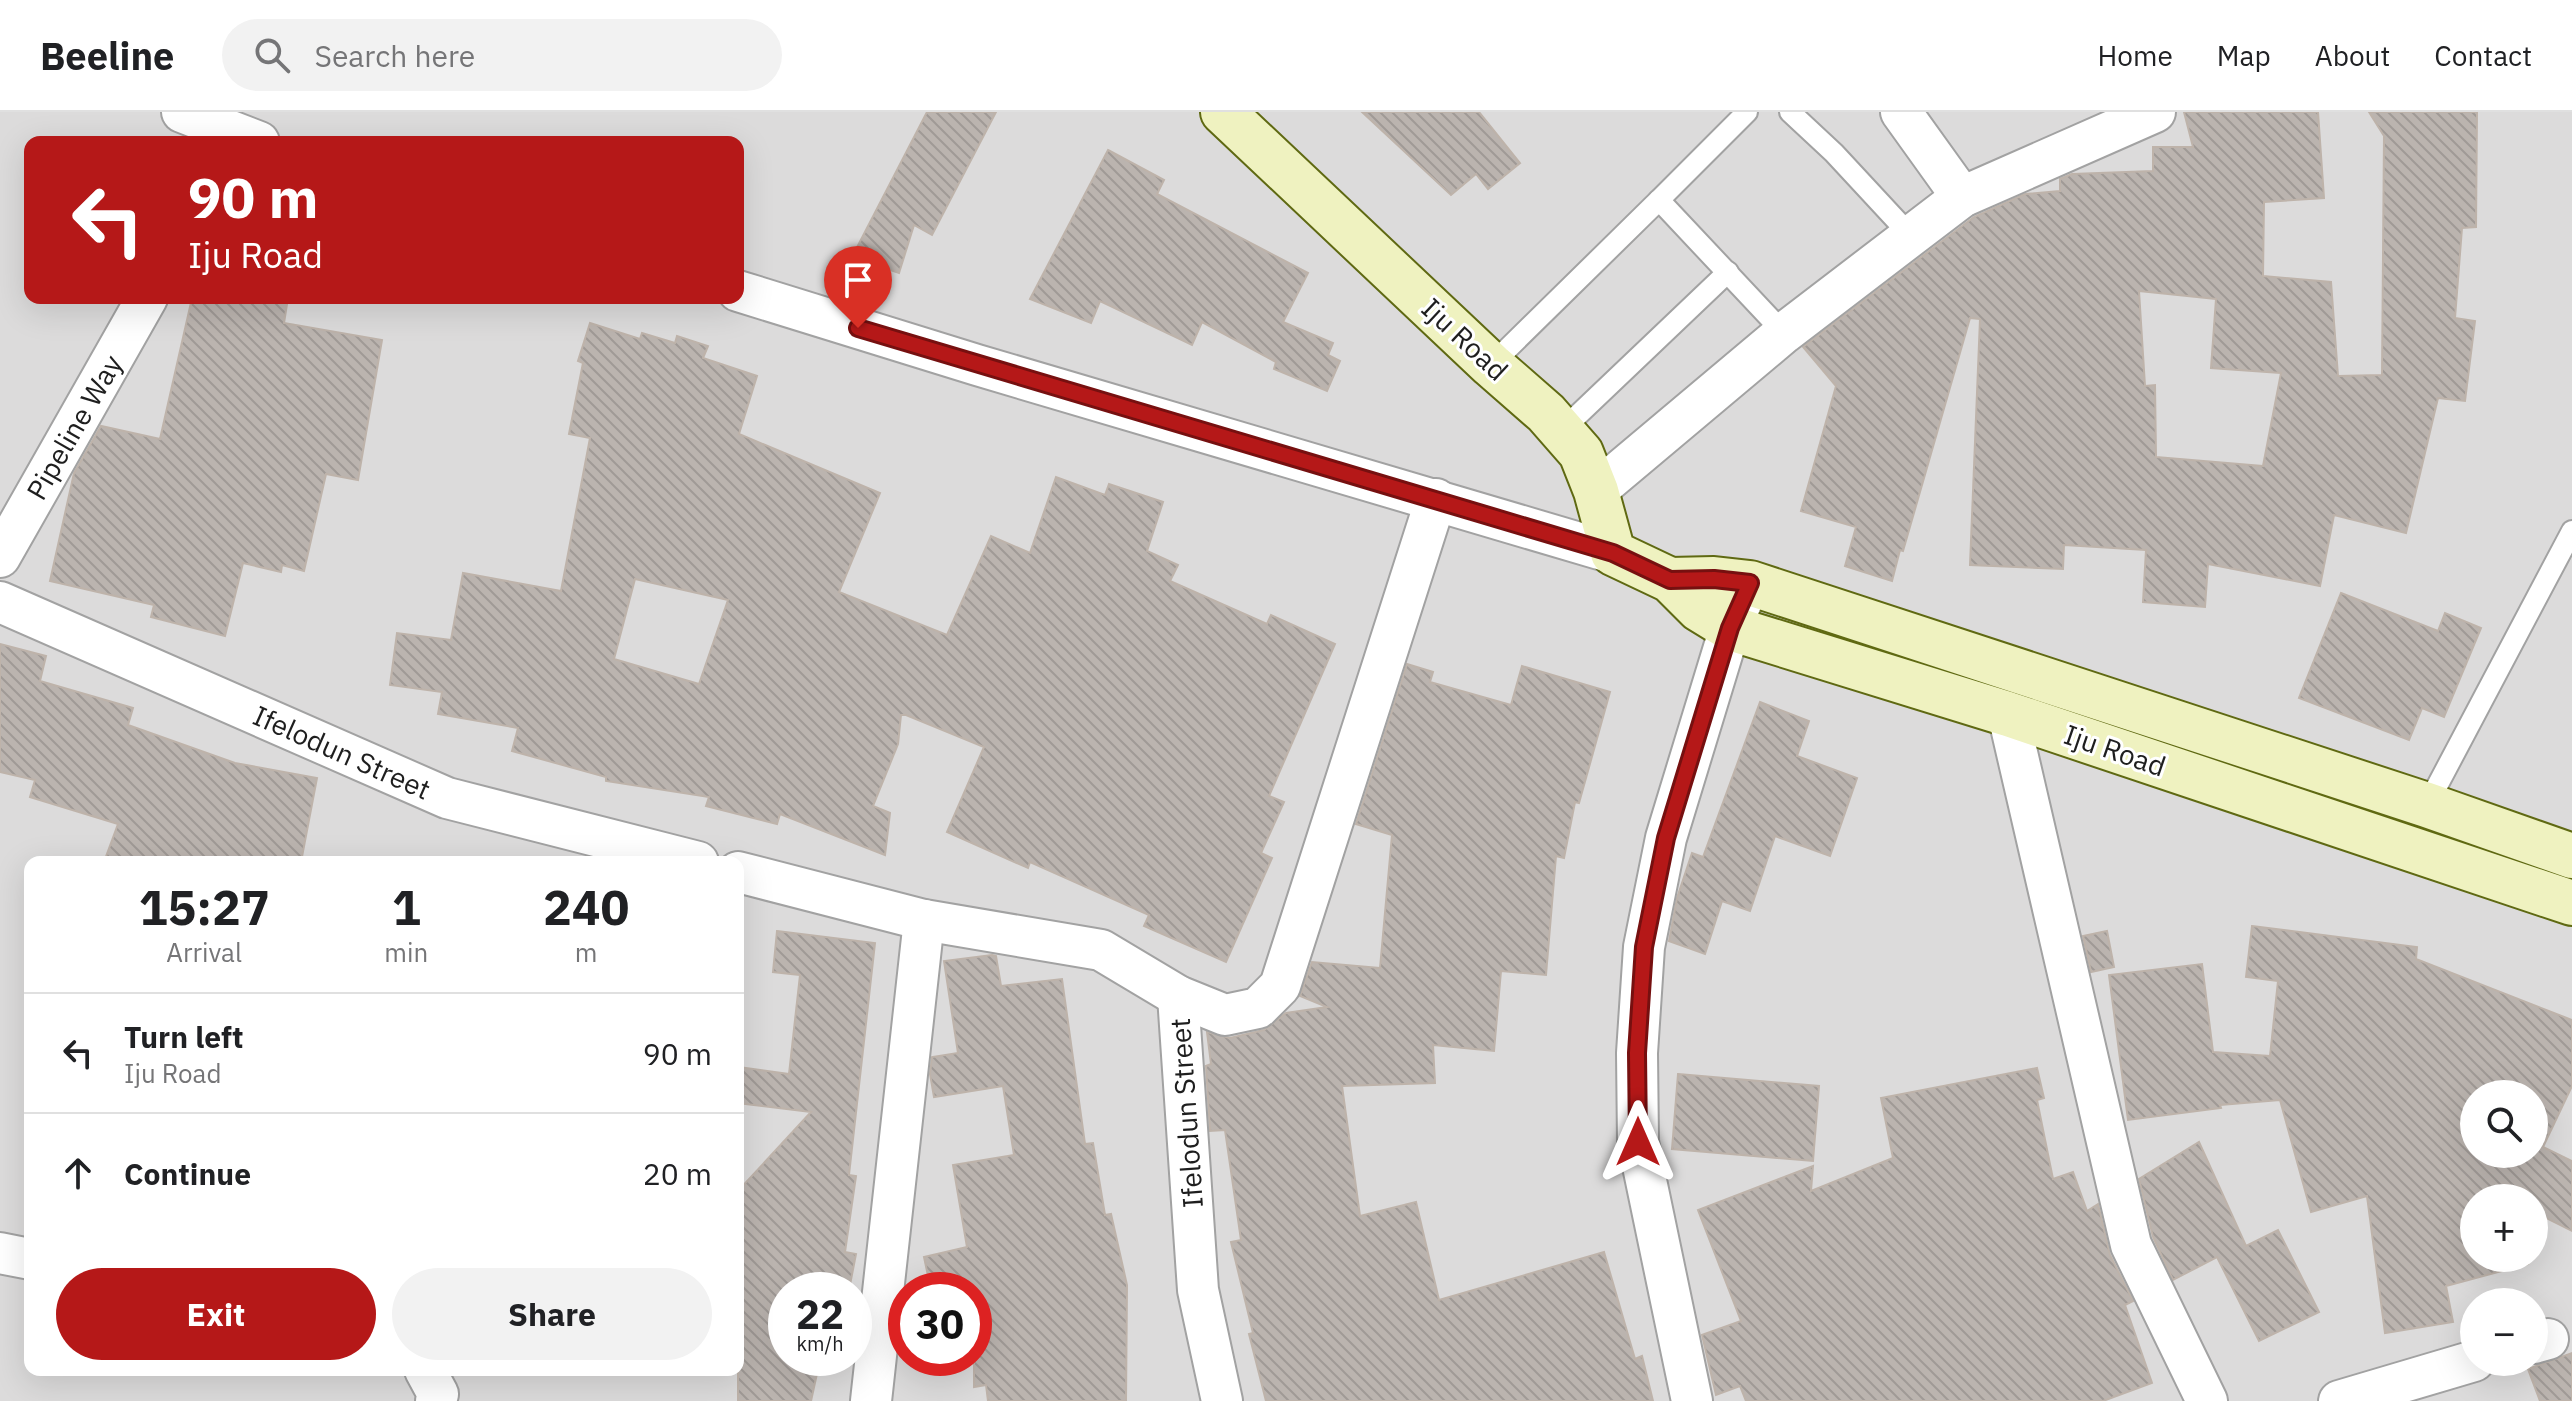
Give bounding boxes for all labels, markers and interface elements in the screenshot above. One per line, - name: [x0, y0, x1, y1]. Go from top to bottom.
- search box: [222, 19, 782, 91]
- text: Beeline: [40, 31, 174, 80]
- icon: search: [250, 33, 294, 77]
- text: Search here: [314, 36, 475, 75]
- text: Home: [2097, 37, 2173, 74]
- text: Map: [2217, 37, 2271, 74]
- text: About: [2315, 37, 2390, 74]
- text: Contact: [2434, 37, 2532, 74]
- text: 90 m: [188, 161, 318, 233]
- icon: left: [56, 168, 160, 272]
- text: Iju Road: [188, 231, 323, 278]
- pin: [824, 246, 892, 328]
- icon: arrive: [836, 258, 880, 302]
- street label: Iju Road: [1414, 290, 1516, 388]
- street label: Pipeline Way: [18, 348, 130, 506]
- street label: Ifelodun Street: [248, 696, 436, 808]
- street label: Iju Road: [2059, 715, 2171, 785]
- text: 15:27: [139, 876, 270, 938]
- text: 1: [392, 876, 421, 938]
- text: 240: [543, 876, 629, 938]
- text: Arrival: [166, 935, 242, 969]
- text: min: [384, 935, 428, 969]
- text: m: [575, 935, 597, 969]
- text: Turn left: [124, 1017, 243, 1056]
- street label: Ifelodun Street: [1161, 1017, 1211, 1209]
- icon: left: [56, 1031, 100, 1075]
- text: 90 m: [643, 1034, 712, 1073]
- text: Iju Road: [124, 1056, 222, 1090]
- map controls: [2460, 1080, 2548, 1376]
- button: search: [2460, 1080, 2548, 1168]
- position arrow: [1596, 1100, 1680, 1184]
- icon: ahead: [56, 1151, 100, 1195]
- text: Continue: [124, 1154, 251, 1193]
- text: 20 m: [643, 1154, 712, 1193]
- button: +: [2460, 1184, 2548, 1272]
- button: Exit: [56, 1268, 376, 1360]
- button: Share: [392, 1268, 712, 1360]
- speed limit sign: 30: [888, 1272, 992, 1376]
- text: 22: [796, 1288, 844, 1340]
- button: −: [2460, 1288, 2548, 1376]
- text: km/h: [796, 1330, 844, 1357]

